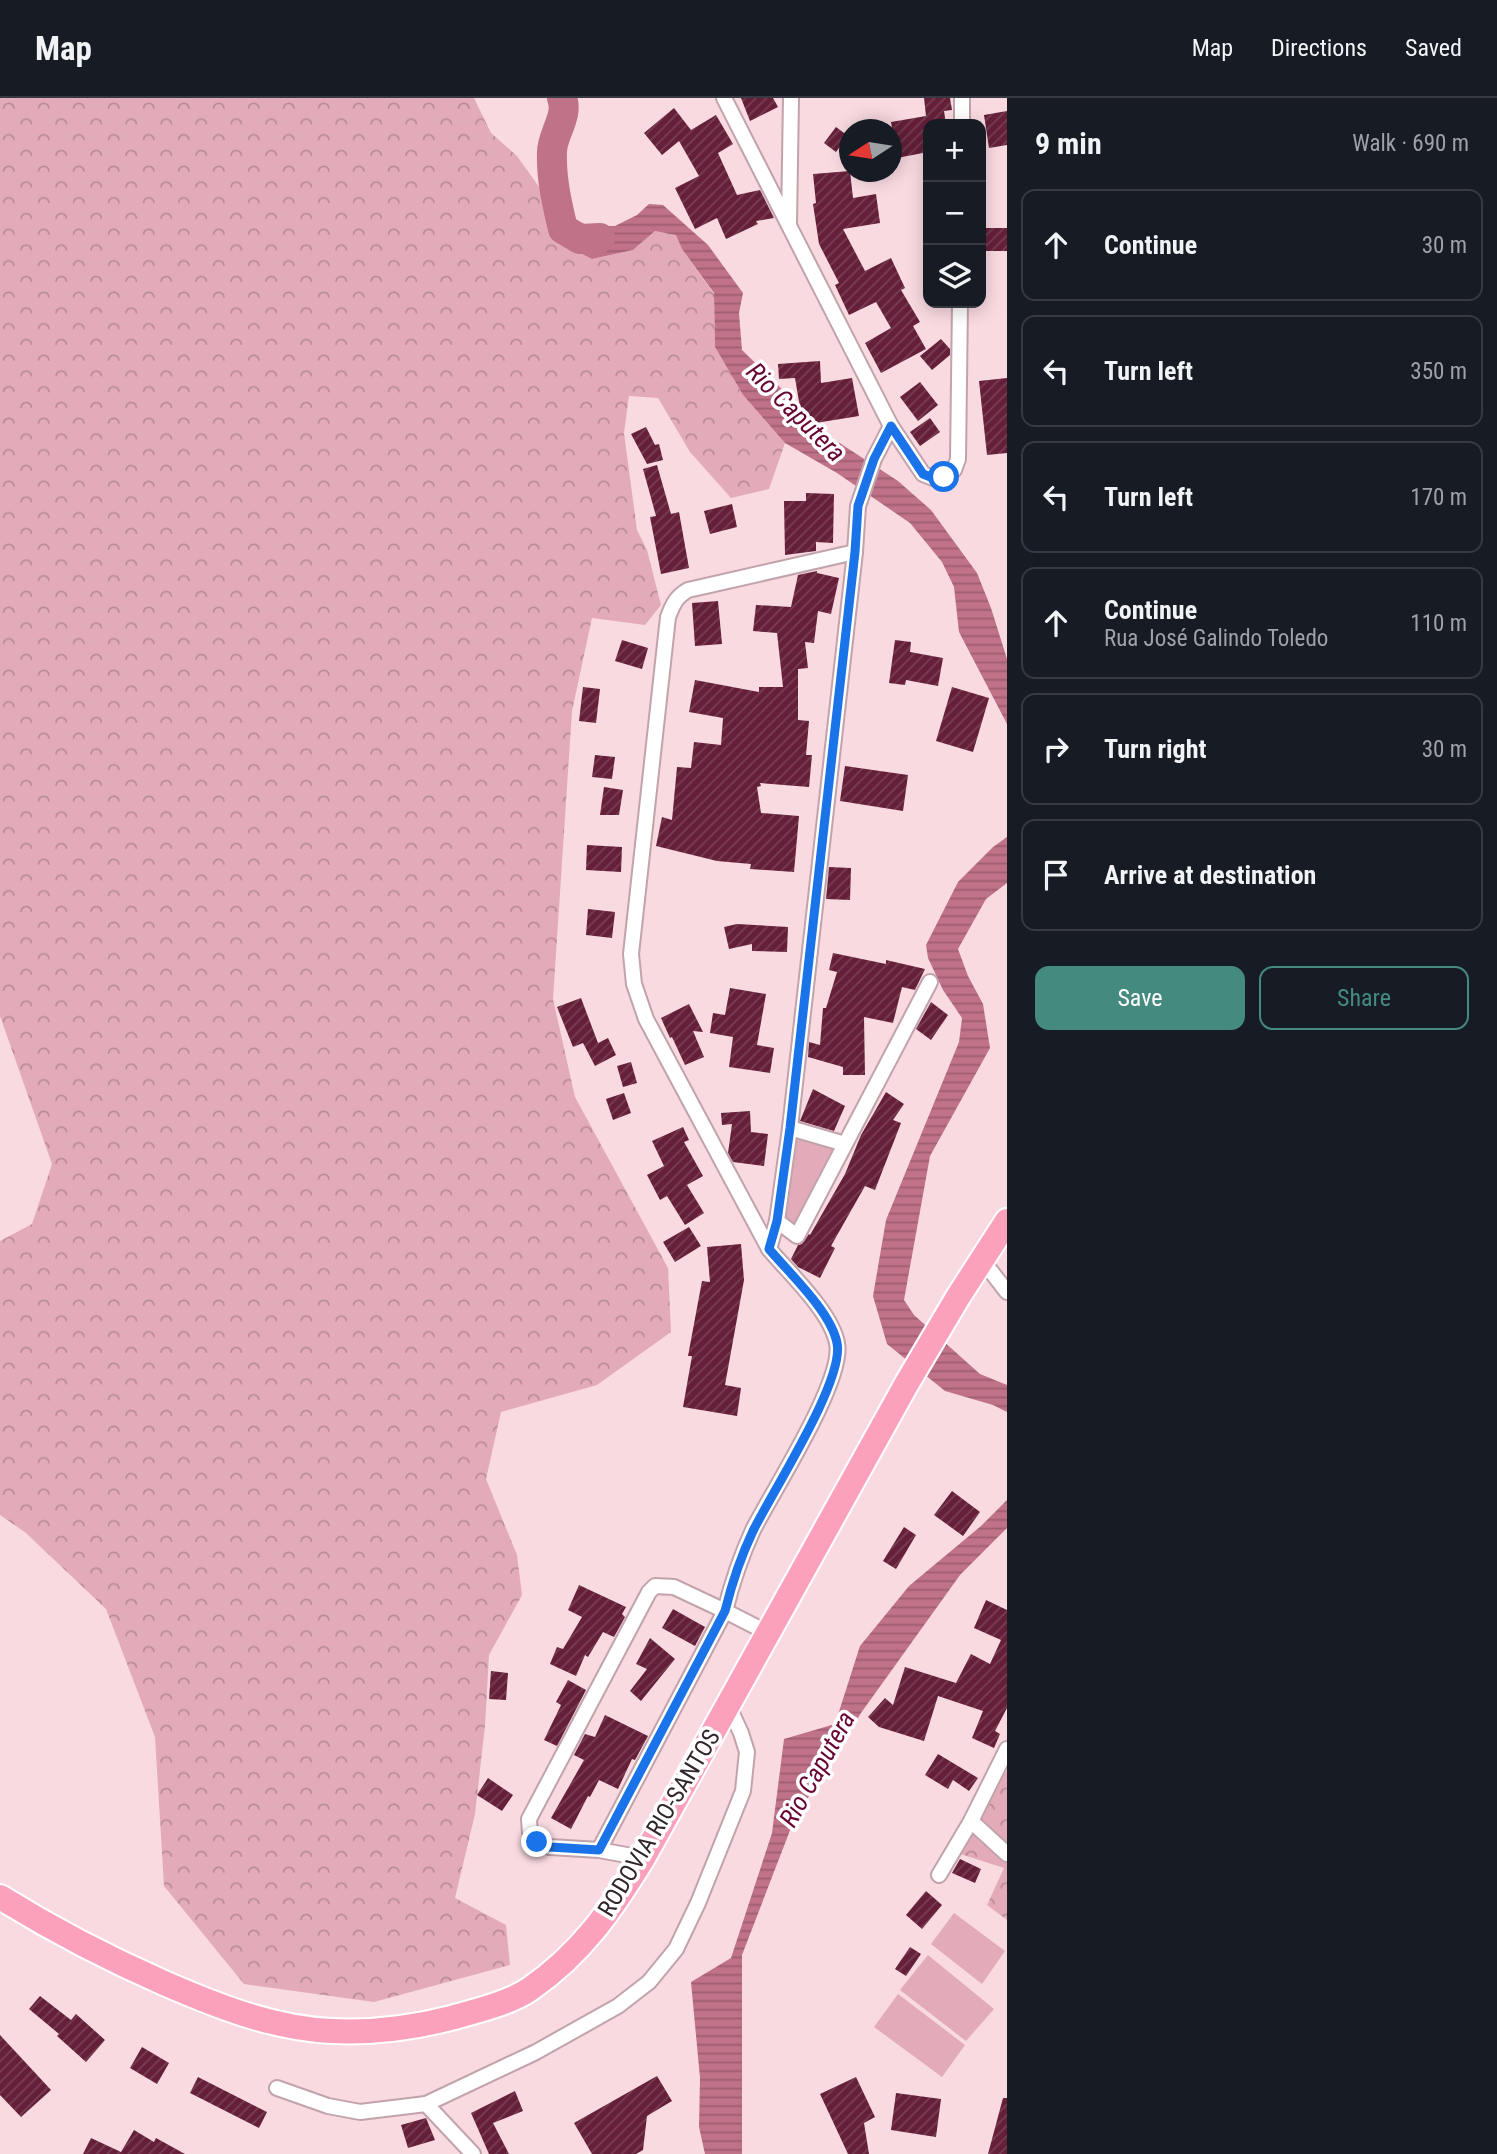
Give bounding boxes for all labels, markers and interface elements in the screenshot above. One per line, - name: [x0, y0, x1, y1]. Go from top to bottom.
- text: Map: [35, 29, 92, 68]
- text: Map: [1192, 34, 1233, 62]
- text: Directions: [1271, 34, 1367, 62]
- text: Saved: [1405, 34, 1462, 62]
- north arrow: [839, 119, 902, 182]
- map controls: [923, 119, 986, 308]
- button: +: [923, 119, 986, 182]
- text: 9 min: [1035, 126, 1102, 161]
- text: Walk · 690 m: [1352, 130, 1469, 157]
- button: −: [923, 182, 986, 245]
- icon: ahead: [1037, 226, 1075, 264]
- text: Continue: [1104, 230, 1197, 260]
- text: 30 m: [1422, 232, 1467, 259]
- button: layers: [923, 245, 986, 308]
- icon: left: [1037, 352, 1075, 390]
- water label: Rio Caputera: [740, 356, 852, 468]
- text: Turn left: [1104, 356, 1193, 386]
- text: 350 m: [1410, 358, 1467, 385]
- route start: [928, 461, 959, 492]
- icon: left: [1037, 478, 1075, 516]
- text: Turn left: [1104, 482, 1193, 512]
- text: 170 m: [1410, 484, 1467, 511]
- text: Continue: [1104, 595, 1197, 625]
- icon: ahead: [1037, 604, 1075, 642]
- text: 110 m: [1410, 610, 1467, 637]
- text: Rua José Galindo Toledo: [1104, 625, 1328, 652]
- icon: right: [1037, 730, 1075, 768]
- text: Turn right: [1104, 734, 1206, 764]
- text: 30 m: [1422, 736, 1467, 763]
- icon: arrive: [1037, 856, 1075, 894]
- text: Arrive at destination: [1104, 860, 1316, 890]
- button: Save: [1035, 966, 1245, 1030]
- button: Share: [1259, 966, 1469, 1030]
- water label: Rio Caputera: [773, 1706, 861, 1832]
- street label: RODOVIA RIO-SANTOS: [592, 1724, 726, 1922]
- route end: [521, 1826, 552, 1857]

